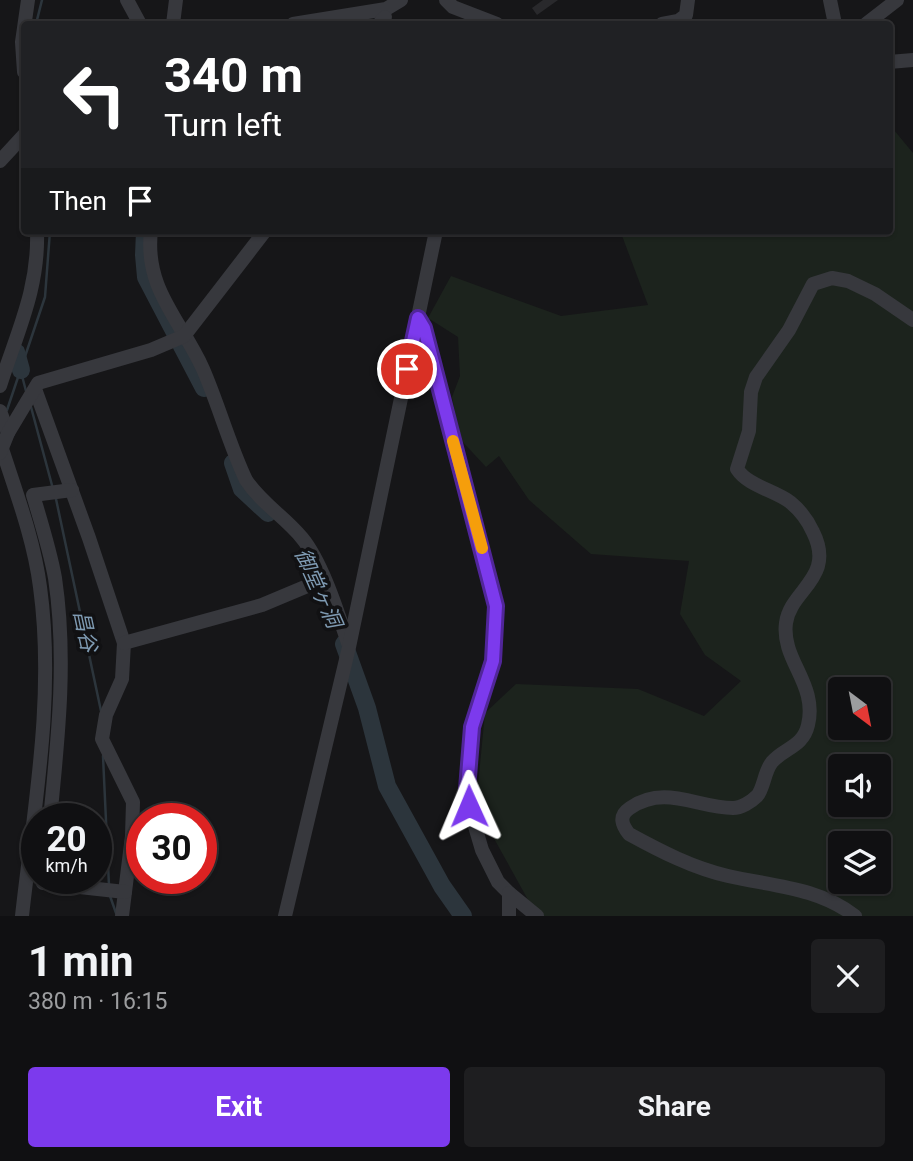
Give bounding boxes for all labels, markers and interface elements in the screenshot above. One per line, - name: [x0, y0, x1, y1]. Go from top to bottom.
- text: 340 m: [164, 47, 303, 104]
- icon: left: [49, 49, 140, 140]
- text: Turn left: [164, 106, 282, 144]
- icon: arrive: [121, 182, 159, 220]
- text: Then: [49, 186, 107, 216]
- pin: [377, 339, 437, 399]
- icon: arrive: [388, 350, 426, 388]
- water label: 御堂ヶ洞: [290, 545, 347, 634]
- water label: 昌谷: [69, 608, 102, 656]
- north arrow: [828, 677, 891, 740]
- map controls: [828, 677, 891, 894]
- button: sound: [828, 754, 891, 817]
- position arrow: [432, 769, 506, 843]
- speed limit sign: 30: [126, 803, 217, 894]
- text: 20: [46, 819, 87, 860]
- button: layers: [828, 831, 891, 894]
- text: km/h: [45, 855, 88, 876]
- text: 1 min: [28, 937, 134, 986]
- button: close: [811, 939, 885, 1013]
- text: 380 m · 16:15: [28, 988, 167, 1015]
- button: Exit: [28, 1067, 450, 1147]
- button: Share: [464, 1067, 885, 1147]

